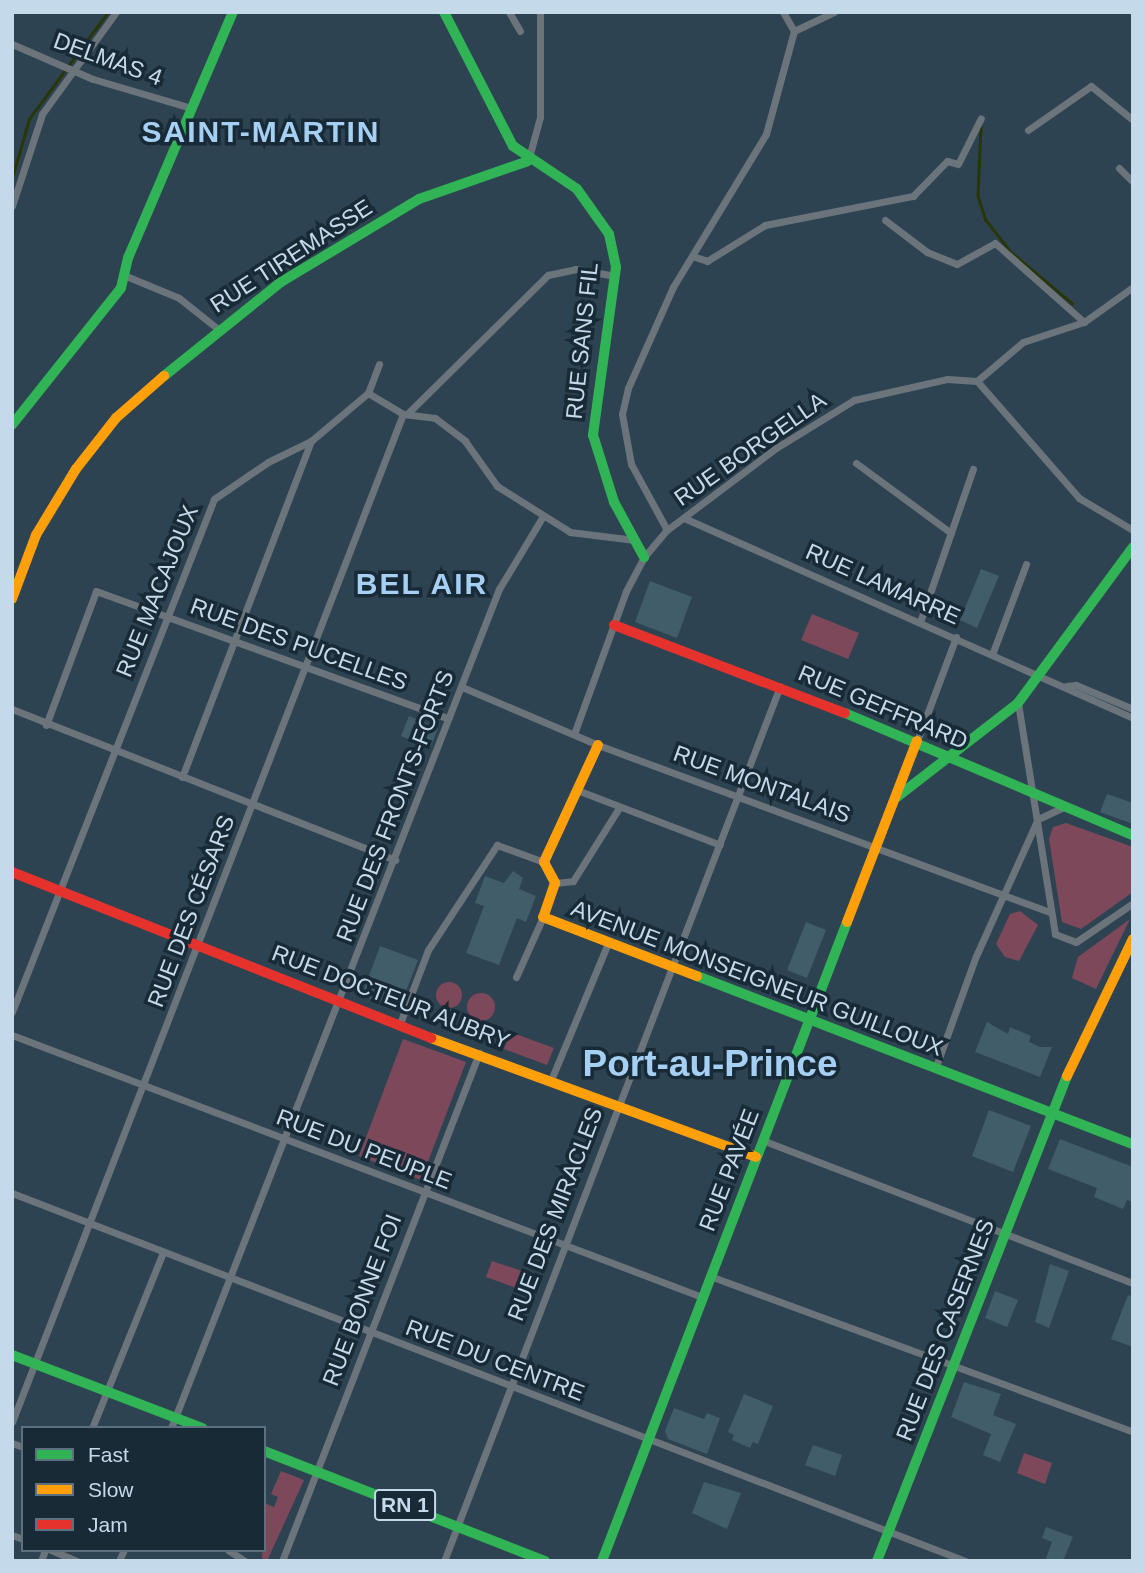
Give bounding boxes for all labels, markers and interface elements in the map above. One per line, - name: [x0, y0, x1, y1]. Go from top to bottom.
- street label: DELMAS 4: [50, 27, 166, 91]
- district label: SAINT-MARTIN: [143, 114, 379, 150]
- street label: RUE TIREMASSE: [205, 193, 377, 319]
- street label: RUE SANS FIL: [560, 261, 604, 421]
- street label: RUE BORGELLA: [669, 386, 831, 512]
- street label: RUE MACAJOUX: [110, 501, 204, 681]
- street label: RUE LAMARRE: [801, 538, 965, 630]
- district label: BEL AIR: [356, 566, 488, 602]
- street label: RUE DES PUCELLES: [187, 592, 411, 696]
- street label: RUE GEFFRARD: [794, 659, 972, 755]
- street label: RUE DES FRONTS-FORTS: [330, 666, 460, 946]
- street label: RUE MONTALAIS: [670, 739, 854, 829]
- street label: RUE DES CÉSARS: [142, 811, 240, 1011]
- street label: AVENUE MONSEIGNEUR GUILLOUX: [567, 894, 947, 1062]
- street label: RUE DOCTEUR AUBRY: [268, 939, 514, 1055]
- district label: Port-au-Prince: [583, 1042, 837, 1086]
- street label: RUE DU PEUPLE: [273, 1103, 455, 1195]
- street label: RUE DES MIRACLES: [502, 1103, 608, 1325]
- street label: RUE PAVÉE: [693, 1105, 765, 1235]
- street label: RUE BONNE FOI: [317, 1210, 407, 1390]
- street label: RUE DES CASERNES: [890, 1215, 1000, 1445]
- street label: RUE DU CENTRE: [402, 1313, 588, 1407]
- legend: [21, 1426, 266, 1552]
- text: Fast: [88, 1443, 129, 1466]
- text: Slow: [88, 1478, 134, 1501]
- road number: RN 1: [374, 1488, 436, 1522]
- text: Jam: [88, 1513, 128, 1536]

